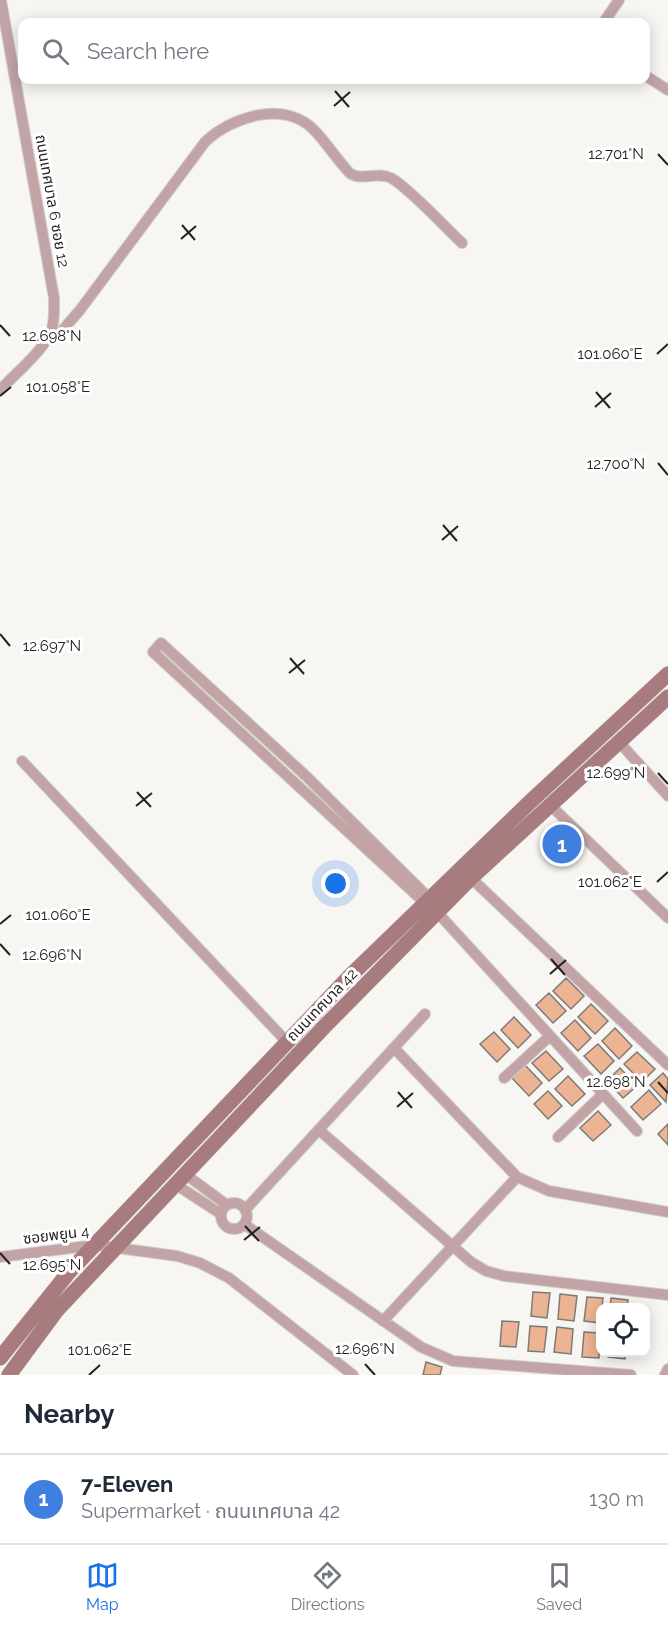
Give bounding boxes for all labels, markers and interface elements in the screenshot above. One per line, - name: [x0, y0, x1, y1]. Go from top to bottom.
- search box: [18, 18, 650, 84]
- icon: search: [39, 35, 72, 68]
- text: Search here: [87, 38, 209, 64]
- street label: ถนนเทศบาล 6 ซอย 12: [31, 133, 73, 269]
- text: 12.701°N: [588, 145, 644, 163]
- text: 12.698°N: [22, 327, 82, 345]
- text: 101.060°E: [577, 345, 643, 363]
- text: 101.058°E: [26, 378, 90, 396]
- text: 12.700°N: [587, 455, 645, 473]
- text: 12.697°N: [23, 637, 81, 655]
- text: 12.699°N: [587, 764, 645, 782]
- pin: 1: [542, 822, 582, 866]
- your location: [321, 869, 350, 898]
- text: 101.062°E: [578, 873, 642, 891]
- text: 101.060°E: [25, 906, 91, 924]
- text: 12.696°N: [22, 946, 82, 964]
- street label: ถนนเทศบาล 42: [283, 965, 361, 1045]
- text: 12.698°N: [586, 1073, 646, 1091]
- street label: ซอยพยูน 4: [22, 1222, 90, 1248]
- text: 12.695°N: [23, 1256, 81, 1274]
- map controls: [596, 1303, 650, 1357]
- button: locate: [596, 1303, 650, 1357]
- text: 12.696°N: [335, 1340, 395, 1358]
- text: 101.062°E: [68, 1341, 132, 1359]
- text: Nearby: [24, 1399, 114, 1429]
- text: 7-Eleven: [81, 1471, 173, 1497]
- text: 1: [39, 1487, 48, 1511]
- text: 130 m: [589, 1487, 644, 1511]
- text: Supermarket · ถนนเทศบาล 42: [81, 1499, 340, 1523]
- tab: Map: [86, 1559, 119, 1614]
- tab: Directions: [291, 1559, 365, 1614]
- tab: Saved: [536, 1559, 582, 1614]

